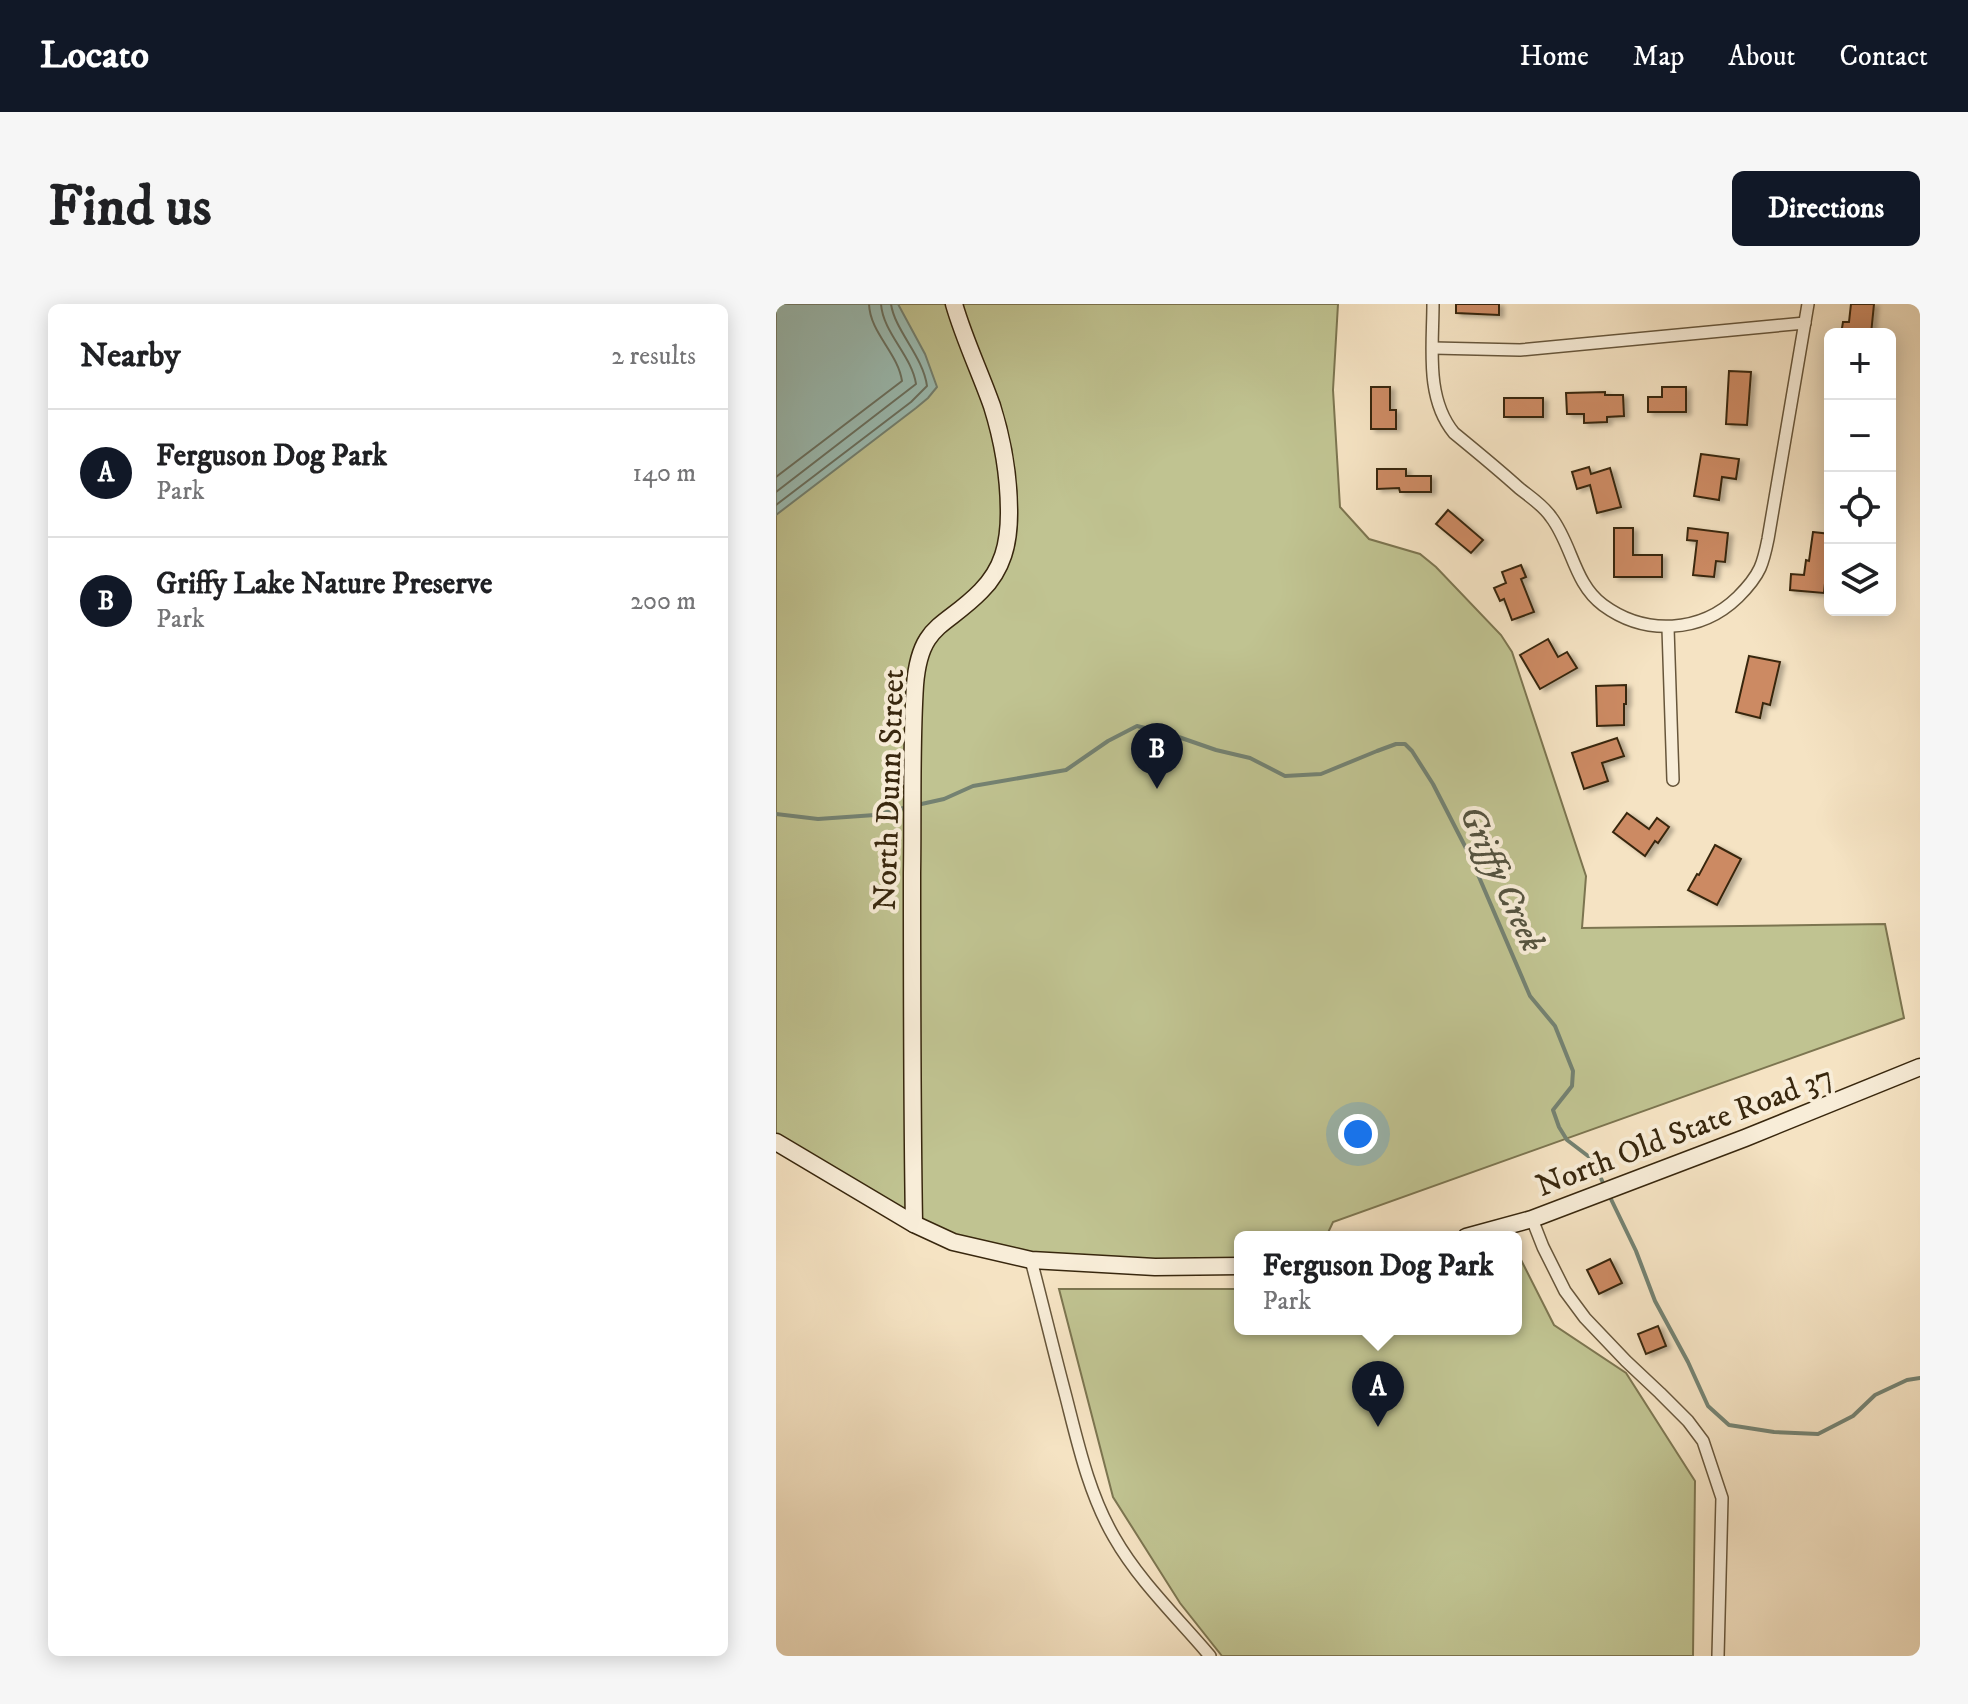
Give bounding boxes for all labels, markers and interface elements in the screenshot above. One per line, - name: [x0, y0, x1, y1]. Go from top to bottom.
- text: Locato: [40, 32, 149, 80]
- text: Home: [1520, 39, 1589, 74]
- text: Map: [1633, 39, 1684, 74]
- text: About: [1728, 39, 1795, 74]
- text: Contact: [1839, 39, 1928, 74]
- button: Directions: [1732, 171, 1920, 246]
- text: Find us: [48, 173, 212, 243]
- map controls: [1824, 328, 1896, 616]
- button: +: [1824, 328, 1896, 400]
- text: Nearby: [80, 335, 181, 377]
- text: 2 results: [611, 340, 696, 373]
- button: −: [1824, 400, 1896, 472]
- text: Ferguson Dog Park: [156, 438, 387, 475]
- text: A: [98, 457, 114, 490]
- text: 140 m: [632, 457, 696, 490]
- button: locate: [1824, 472, 1896, 544]
- text: Park: [156, 475, 205, 508]
- button: layers: [1824, 544, 1896, 616]
- text: Griffy Lake Nature Preserve: [156, 566, 492, 603]
- text: B: [98, 585, 114, 618]
- text: 200 m: [630, 585, 696, 618]
- text: Park: [156, 603, 205, 636]
- street label: North Dunn Street: [866, 668, 914, 912]
- pin: B: [1131, 723, 1183, 789]
- water label: Griffy Creek: [1449, 799, 1554, 960]
- street label: North Old State Road 37: [1531, 1057, 1839, 1207]
- your location: [1338, 1114, 1378, 1154]
- popup: [1234, 1231, 1522, 1335]
- text: Ferguson Dog Park: [1262, 1248, 1494, 1285]
- text: Park: [1262, 1285, 1311, 1318]
- pin: A: [1352, 1361, 1404, 1427]

